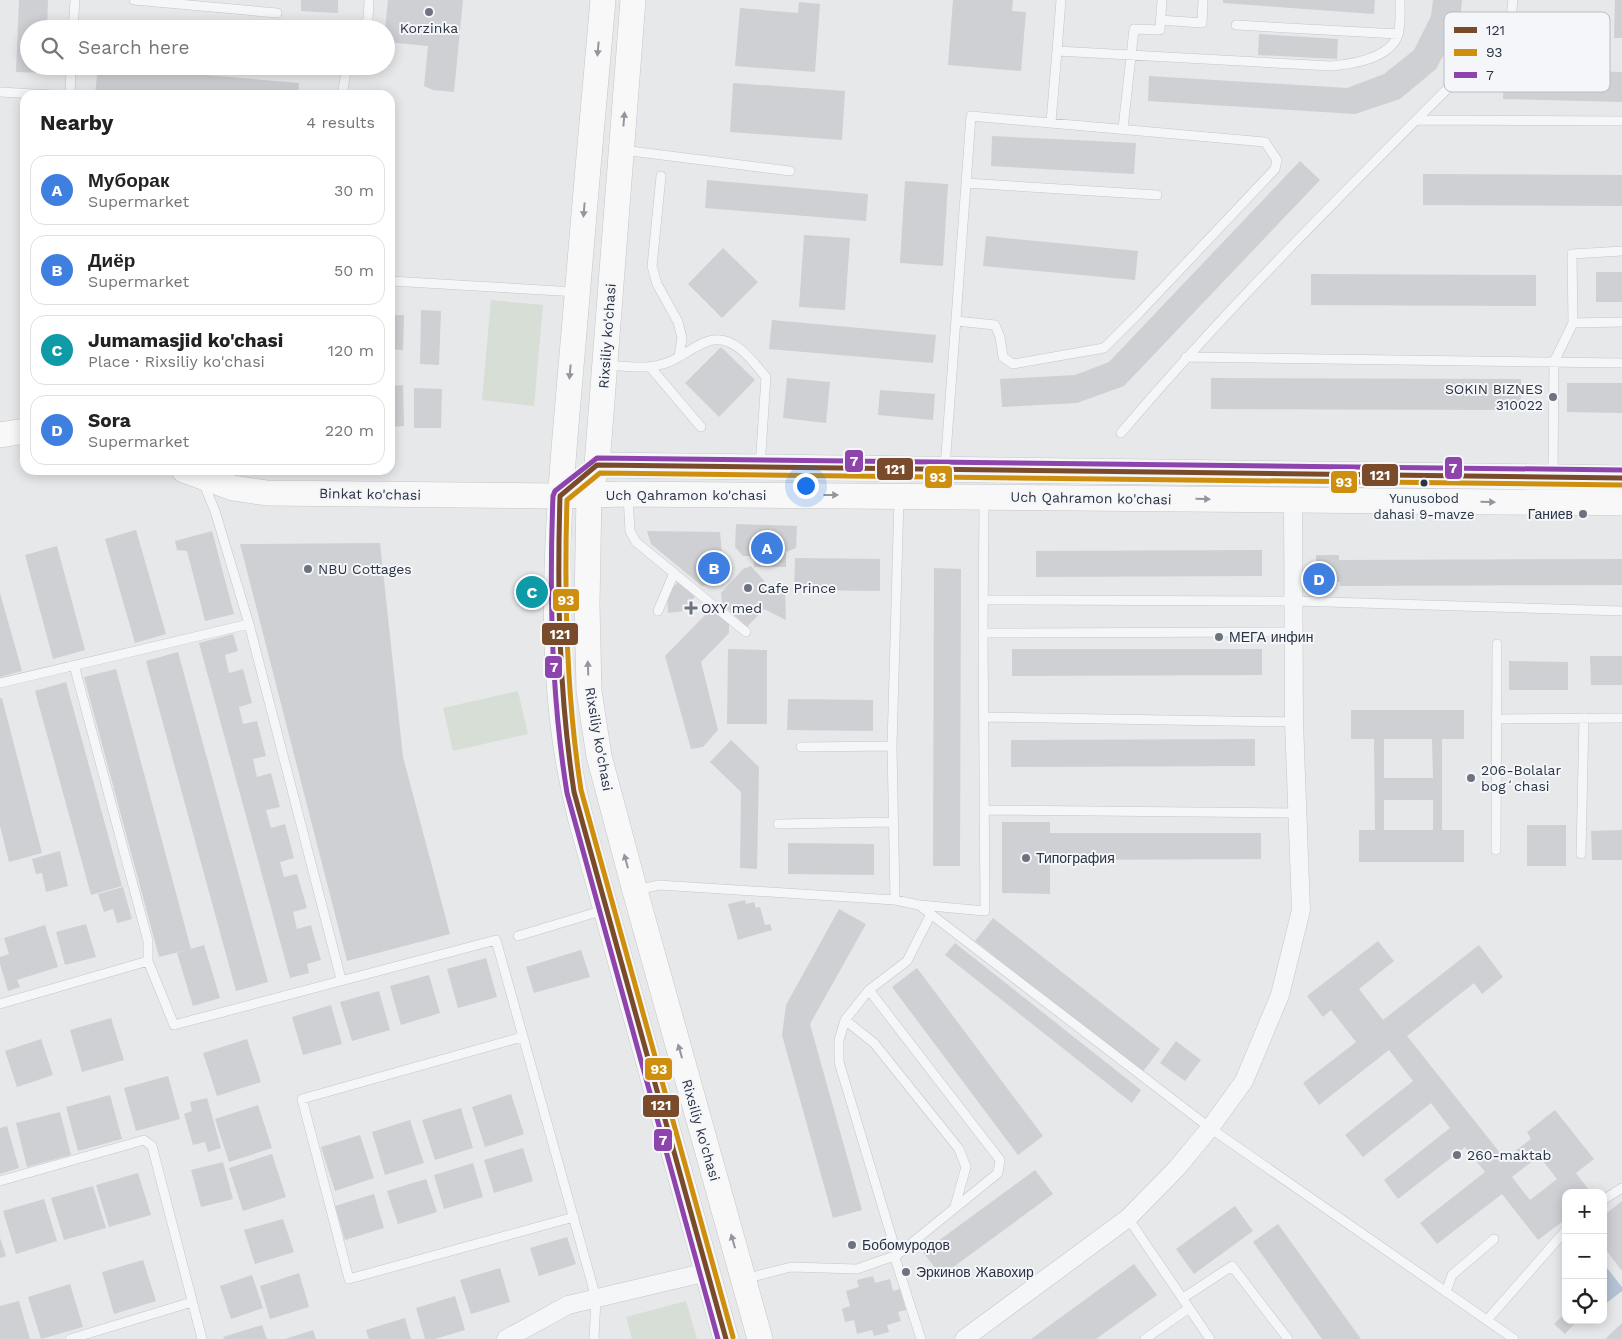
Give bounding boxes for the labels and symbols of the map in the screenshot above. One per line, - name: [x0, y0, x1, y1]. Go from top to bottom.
- marker: Korzinka: [423, 6, 435, 18]
- legend: [1444, 12, 1610, 92]
- place label: Korzinka: [400, 20, 458, 36]
- text: 121: [1486, 22, 1505, 38]
- one-way arrow: [594, 41, 602, 57]
- text: 93: [1486, 44, 1503, 60]
- text: 7: [1486, 67, 1494, 83]
- one-way arrow: [620, 111, 628, 127]
- one-way arrow: [580, 203, 588, 219]
- street label: Rixsiliy ko'chasi: [595, 283, 619, 389]
- one-way arrow: [566, 365, 574, 381]
- place label: SOKIN BIZNES 310022: [1445, 381, 1543, 413]
- marker: SOKIN BIZNES 310022: [1547, 391, 1559, 403]
- line badge: 7: [844, 449, 864, 473]
- text: 7: [850, 453, 859, 469]
- line badge: 7: [1444, 456, 1463, 480]
- line badge: 121: [876, 457, 914, 481]
- text: 7: [1449, 460, 1458, 476]
- text: 121: [885, 461, 905, 477]
- line badge: 121: [1361, 463, 1399, 487]
- line badge: 93: [924, 465, 953, 489]
- text: 121: [1370, 467, 1390, 483]
- text: 93: [930, 469, 946, 485]
- line badge: 93: [1330, 470, 1358, 494]
- your location: [793, 473, 819, 499]
- text: 93: [1336, 474, 1352, 490]
- marker: Yunusobod dahasi 9-mavze: [1419, 478, 1429, 488]
- street label: Binkat ko'chasi: [319, 485, 421, 503]
- street label: Uch Qahramon ko'chasi: [605, 487, 767, 503]
- street label: Uch Qahramon ko'chasi: [1010, 489, 1172, 507]
- one-way arrow: [823, 491, 839, 499]
- place label: Yunusobod dahasi 9-mavze: [1374, 491, 1474, 522]
- one-way arrow: [1195, 495, 1211, 503]
- one-way arrow: [1480, 498, 1496, 506]
- place label: Ганиев: [1528, 506, 1573, 522]
- marker: Ганиев: [1577, 508, 1589, 520]
- pin: A: [751, 529, 783, 567]
- pin: B: [698, 549, 730, 587]
- pin: D: [1303, 560, 1335, 598]
- place label: NBU Cottages: [318, 561, 412, 577]
- marker: NBU Cottages: [302, 563, 314, 575]
- pin: C: [516, 573, 548, 611]
- place label: Cafe Prince: [758, 580, 836, 596]
- marker: Cafe Prince: [742, 582, 754, 594]
- line badge: 93: [552, 588, 580, 612]
- text: 93: [558, 592, 574, 608]
- place label: OXY med: [701, 600, 762, 616]
- marker: OXY med: [685, 602, 697, 614]
- line badge: 121: [541, 622, 579, 646]
- text: 121: [550, 626, 570, 642]
- place label: МЕГА инфин: [1229, 629, 1313, 645]
- marker: МЕГА инфин: [1213, 631, 1225, 643]
- line badge: 7: [544, 655, 563, 679]
- text: 7: [550, 659, 559, 675]
- one-way arrow: [584, 660, 592, 676]
- street label: Rixsiliy ko'chasi: [582, 686, 616, 792]
- place label: 206-Bolalar bogʻchasi: [1481, 762, 1561, 794]
- marker: 206-Bolalar bogʻchasi: [1465, 772, 1477, 784]
- place label: Типография: [1036, 850, 1115, 866]
- marker: Типография: [1020, 852, 1032, 864]
- one-way arrow: [622, 853, 630, 868]
- one-way arrow: [675, 1044, 683, 1059]
- line badge: 93: [644, 1057, 673, 1081]
- text: 93: [651, 1061, 667, 1077]
- street label: Rixsiliy ko'chasi: [679, 1077, 723, 1183]
- line badge: 121: [642, 1094, 680, 1118]
- text: 121: [651, 1097, 671, 1113]
- line badge: 7: [653, 1128, 673, 1152]
- text: 7: [659, 1132, 668, 1148]
- place label: 260-maktab: [1467, 1147, 1551, 1163]
- marker: 260-maktab: [1451, 1149, 1463, 1161]
- one-way arrow: [728, 1234, 736, 1249]
- place label: Бобомуродов: [862, 1237, 950, 1253]
- marker: Бобомуродов: [846, 1239, 858, 1251]
- place label: Эркинов Жавохир: [916, 1264, 1034, 1280]
- marker: Эркинов Жавохир: [900, 1266, 912, 1278]

